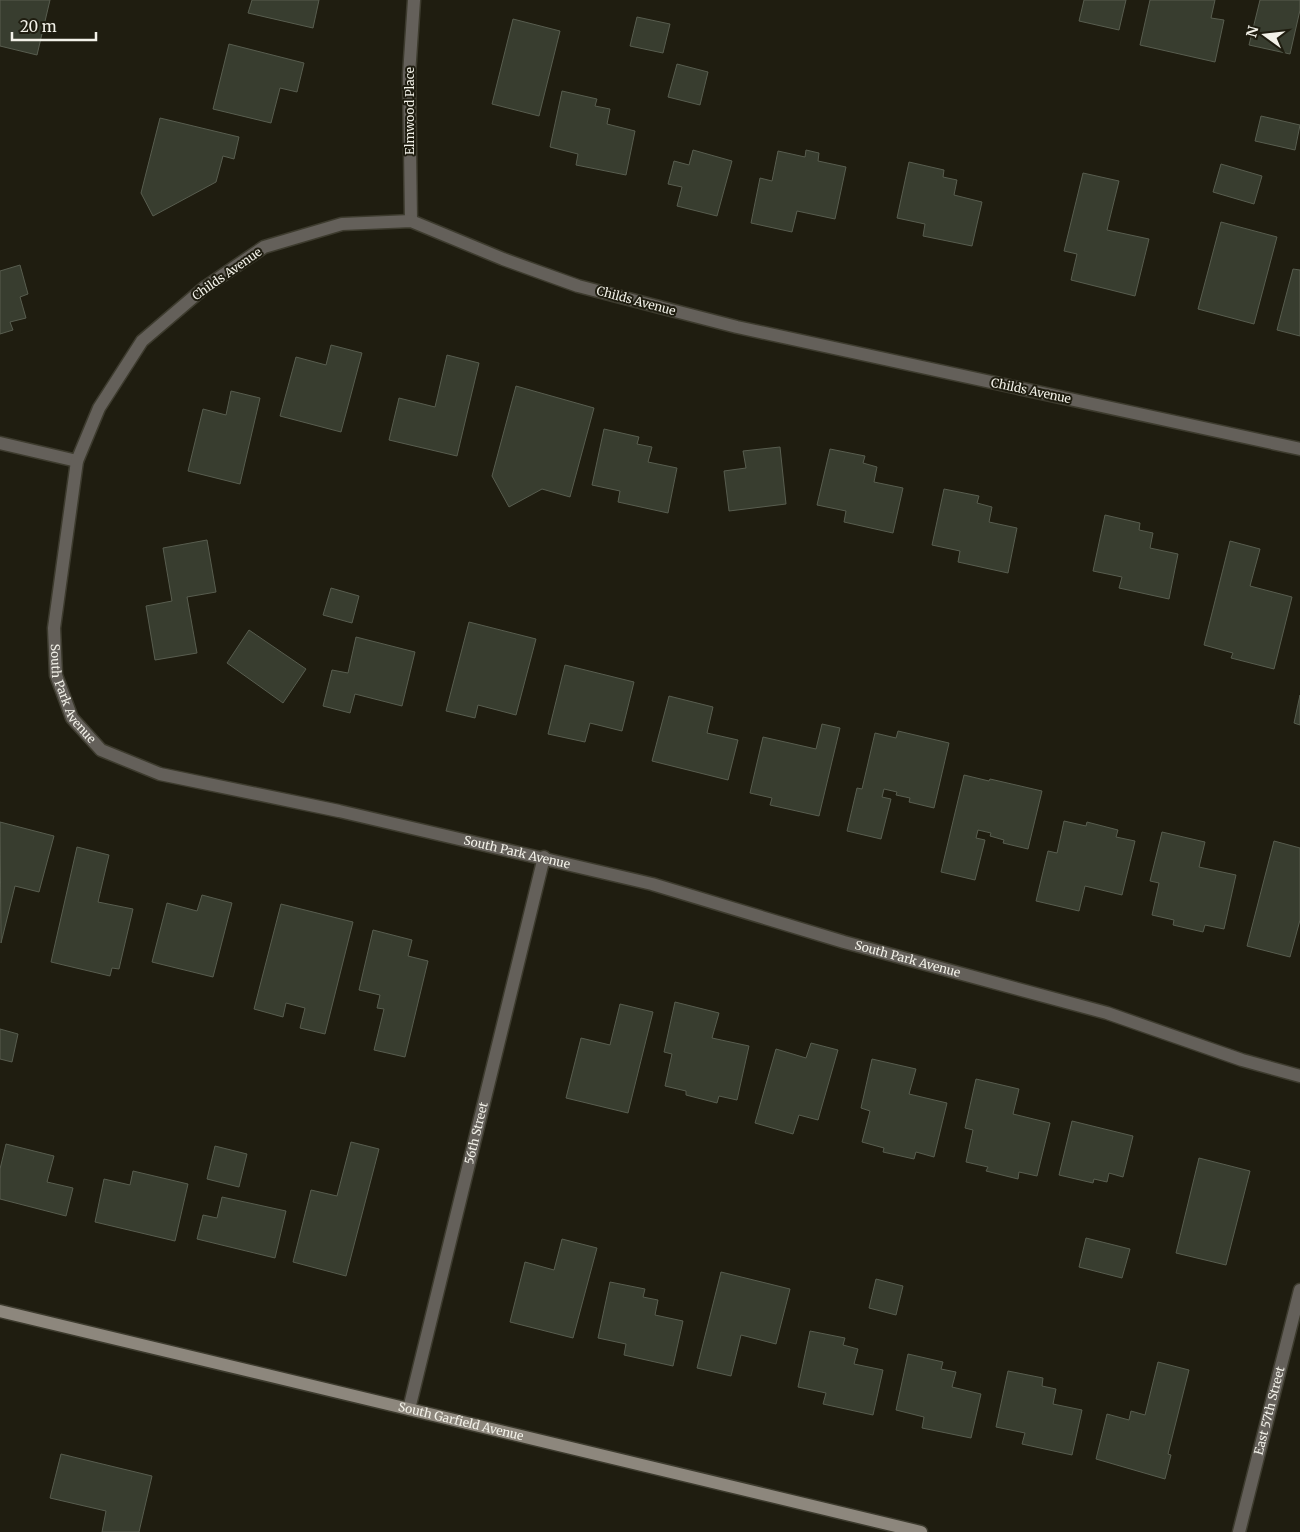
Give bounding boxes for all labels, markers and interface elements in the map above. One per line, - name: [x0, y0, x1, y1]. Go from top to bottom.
- scale bar: [12, 10, 96, 42]
- north arrow: [1240, 10, 1290, 60]
- text: 20 m: [20, 17, 57, 36]
- text: N: [1242, 24, 1263, 39]
- street label: Elmwood Place: [402, 67, 417, 155]
- street label: Childs Avenue: [189, 244, 264, 303]
- street label: Childs Avenue: [595, 283, 677, 318]
- street label: Childs Avenue: [990, 375, 1072, 406]
- street label: South Park Avenue: [48, 644, 99, 746]
- street label: South Park Avenue: [462, 832, 572, 872]
- street label: South Park Avenue: [853, 937, 962, 980]
- street label: 56th Street: [461, 1100, 491, 1166]
- street label: East 57th Street: [1251, 1364, 1288, 1457]
- street label: South Garfield Avenue: [397, 1399, 525, 1443]

